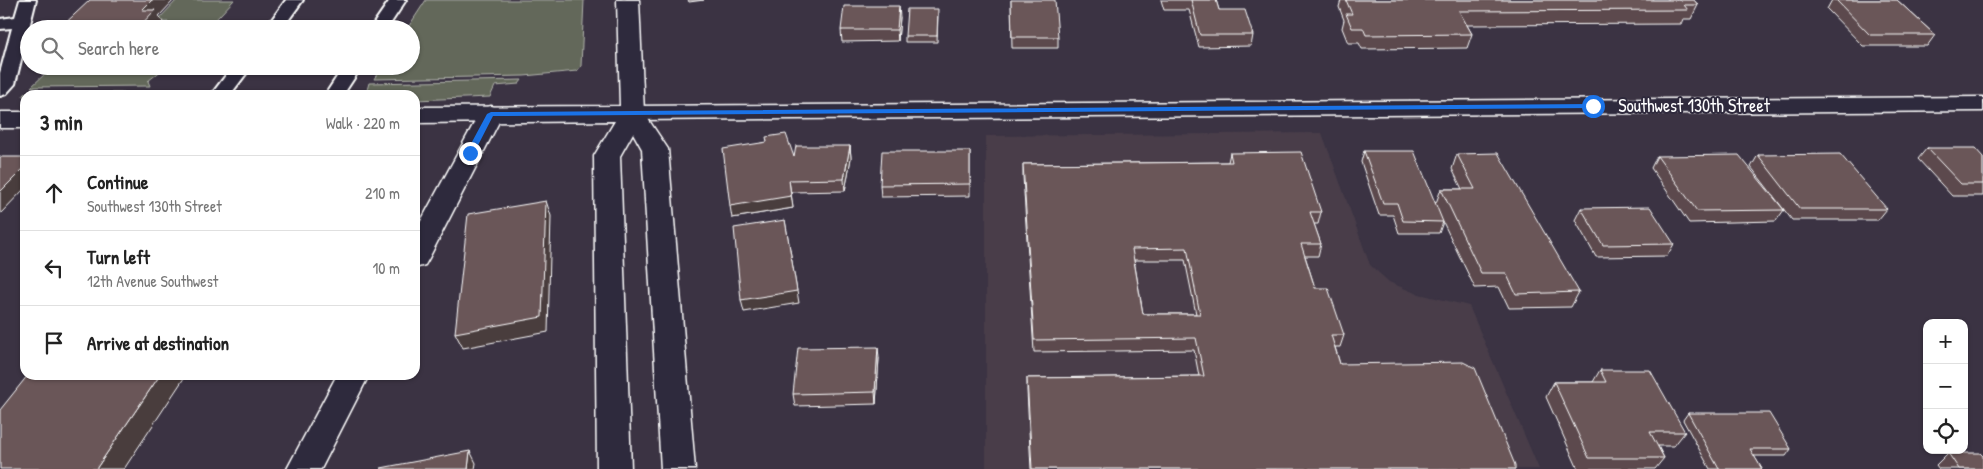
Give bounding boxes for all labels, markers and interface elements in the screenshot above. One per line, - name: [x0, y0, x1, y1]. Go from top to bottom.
- search box: [20, 20, 420, 75]
- icon: search: [38, 34, 66, 62]
- text: Search here: [78, 35, 159, 61]
- street label: Southwest 130th Street: [1618, 93, 1771, 118]
- route start: [1582, 95, 1605, 118]
- text: 3 min: [40, 108, 83, 137]
- text: Walk · 220 m: [326, 112, 400, 134]
- route end: [459, 142, 482, 165]
- text: Continue: [87, 169, 148, 195]
- icon: ahead: [40, 179, 68, 207]
- text: 210 m: [365, 182, 400, 204]
- text: Southwest 130th Street: [87, 195, 222, 217]
- text: Turn left: [87, 244, 150, 270]
- icon: left: [40, 254, 68, 282]
- text: 10 m: [372, 257, 400, 279]
- text: 12th Avenue Southwest: [87, 270, 218, 292]
- map controls: [1923, 319, 1968, 454]
- button: +: [1923, 319, 1968, 364]
- icon: arrive: [40, 329, 68, 357]
- text: Arrive at destination: [87, 330, 229, 356]
- button: −: [1923, 364, 1968, 409]
- button: locate: [1923, 409, 1968, 454]

